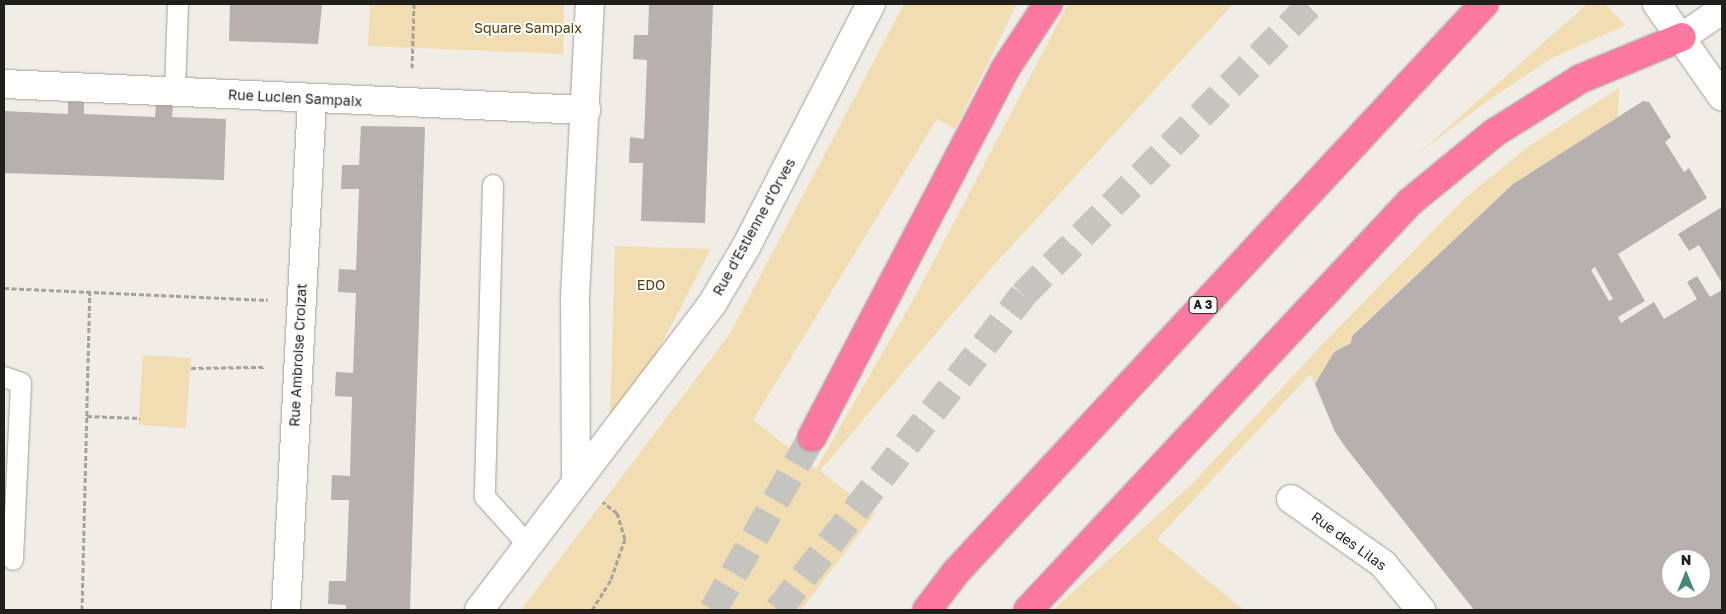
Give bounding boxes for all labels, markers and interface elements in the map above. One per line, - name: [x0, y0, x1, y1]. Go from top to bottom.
- park label: Square Sampaix: [474, 20, 582, 36]
- street label: Rue Lucien Sampaix: [227, 86, 363, 110]
- street label: Rue d'Estienne d'Orves: [709, 155, 799, 299]
- park label: EDO: [637, 277, 665, 293]
- street label: Rue Ambroise Croizat: [286, 283, 310, 427]
- road number: A 3: [1188, 296, 1218, 314]
- street label: Rue des Lilas: [1308, 508, 1390, 574]
- north arrow: [1661, 549, 1711, 599]
- text: N: [1681, 551, 1691, 568]

